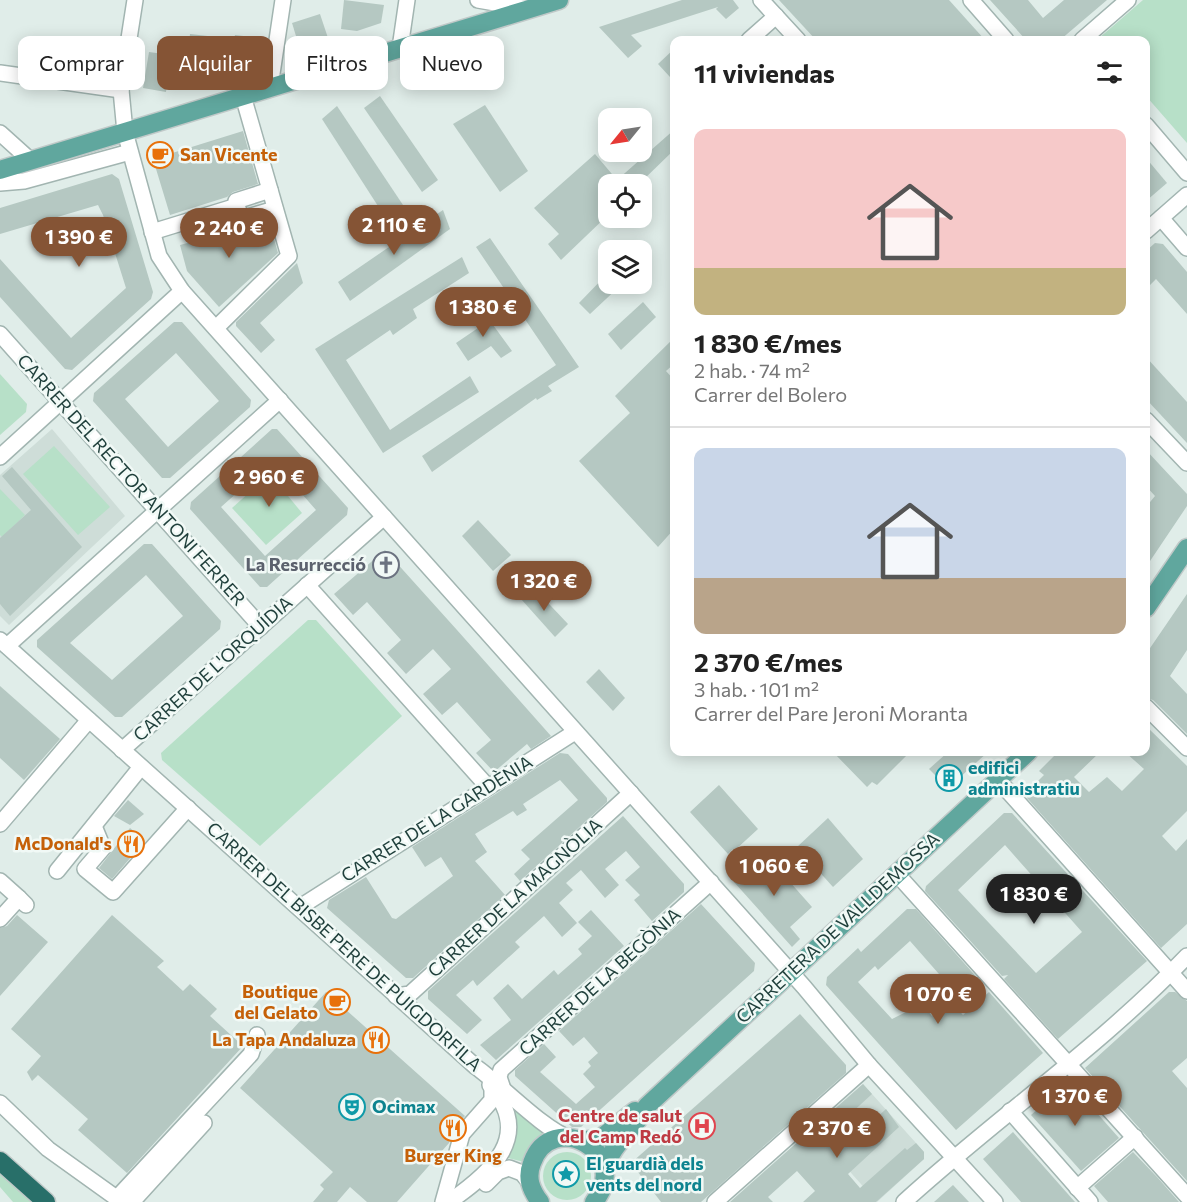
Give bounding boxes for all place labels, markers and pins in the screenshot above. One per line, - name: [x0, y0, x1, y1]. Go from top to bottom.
- cafe icon: San Vicente: [145, 140, 175, 170]
- place label: San Vicente: [180, 143, 278, 165]
- pin: 2 110 €: [339, 205, 449, 256]
- pin: 2 240 €: [174, 208, 284, 259]
- pin: 1 390 €: [24, 217, 134, 268]
- pin: 1 380 €: [428, 287, 538, 338]
- pin: 2 960 €: [214, 457, 324, 508]
- church icon: La Resurrecció: [371, 550, 401, 580]
- place label: La Resurrecció: [245, 553, 366, 575]
- pin: 1 320 €: [489, 561, 599, 612]
- place label: edifici administratiu: [968, 756, 1080, 799]
- building icon: edifici administratiu: [934, 763, 964, 793]
- restaurant icon: McDonald's: [116, 829, 146, 859]
- place label: McDonald's: [14, 832, 112, 854]
- pin: 1 060 €: [719, 846, 829, 897]
- pin: 1 830 €: [979, 874, 1089, 925]
- pin: 1 070 €: [883, 974, 993, 1025]
- place label: Boutique del Gelato: [234, 980, 318, 1023]
- cafe icon: Boutique del Gelato: [322, 987, 352, 1017]
- restaurant icon: La Tapa Andaluza: [361, 1025, 391, 1055]
- place label: La Tapa Andaluza: [212, 1028, 356, 1050]
- pin: 1 370 €: [1020, 1076, 1130, 1127]
- theatre icon: Ocimax: [337, 1092, 367, 1122]
- place label: Ocimax: [372, 1095, 436, 1117]
- place label: Centre de salut del Camp Redó: [558, 1104, 682, 1147]
- pin: 2 370 €: [782, 1108, 892, 1159]
- hospital icon: Centre de salut del Camp Redó: [687, 1111, 717, 1141]
- restaurant icon: Burger King: [438, 1113, 468, 1143]
- place label: Burger King: [404, 1144, 502, 1166]
- place label: El guardià dels vents del nord: [586, 1152, 704, 1195]
- place icon: El guardià dels vents del nord: [551, 1159, 581, 1189]

